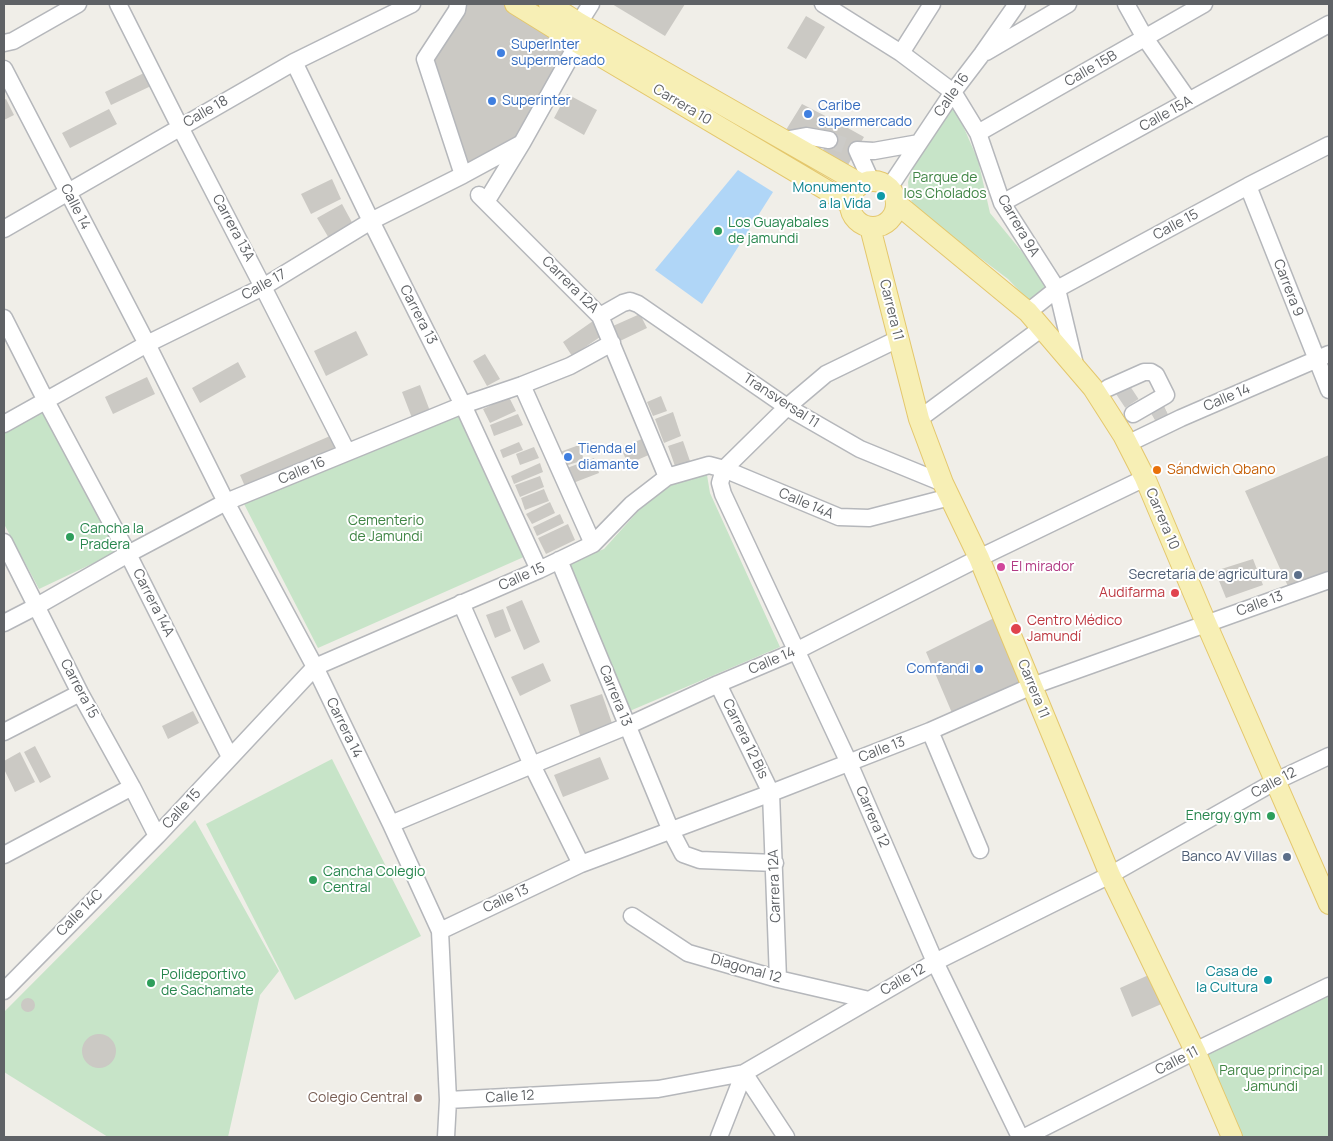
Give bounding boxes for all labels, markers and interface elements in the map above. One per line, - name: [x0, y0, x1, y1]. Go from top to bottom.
- place label: SuperInter supermercado: [511, 37, 605, 70]
- marker: SuperInter supermercado: [495, 47, 507, 59]
- street label: Calle 15B: [1062, 47, 1120, 91]
- street label: Calle 16: [931, 70, 973, 120]
- street label: Carrera 10: [650, 81, 714, 129]
- street label: Calle 18: [181, 92, 231, 132]
- place label: Superinter: [502, 93, 571, 109]
- street label: Calle 15A: [1137, 93, 1195, 135]
- marker: Superinter: [486, 95, 498, 107]
- place label: Caribe supermercado: [818, 98, 912, 130]
- marker: Caribe supermercado: [802, 108, 814, 120]
- park label: Parque de los Cholados: [903, 170, 987, 202]
- place label: Monumento a la Vida: [793, 180, 871, 212]
- street label: Calle 14: [56, 181, 94, 233]
- marker: Monumento a la Vida: [875, 190, 887, 202]
- street label: Carrera 13A: [208, 192, 258, 264]
- street label: Carrera 9A: [994, 192, 1042, 260]
- street label: Calle 15: [1150, 206, 1202, 244]
- place label: Los Guayabales de jamundi: [728, 215, 829, 248]
- marker: Los Guayabales de jamundi: [712, 225, 724, 237]
- street label: Carrera 12A: [538, 253, 602, 317]
- street label: Carrera 9: [1269, 257, 1307, 319]
- street label: Calle 17: [239, 266, 289, 304]
- street label: Carrera 11: [875, 278, 907, 342]
- street label: Carrera 13: [396, 282, 440, 348]
- street label: Transversal 11: [740, 370, 822, 432]
- street label: Calle 14: [1201, 381, 1253, 415]
- place label: Tienda el diamante: [578, 441, 639, 474]
- marker: Tienda el diamante: [562, 451, 574, 463]
- street label: Calle 16: [276, 454, 328, 488]
- place label: Sándwich Qbano: [1167, 462, 1276, 478]
- marker: Sándwich Qbano: [1151, 464, 1163, 476]
- street label: Calle 14A: [776, 485, 836, 523]
- street label: Carrera 10: [1142, 486, 1182, 552]
- park label: Cementerio de Jamundi: [348, 513, 424, 546]
- place label: Cancha la Pradera: [80, 521, 144, 554]
- marker: Cancha la Pradera: [64, 531, 76, 543]
- street label: Calle 15: [496, 559, 548, 595]
- place label: El mirador: [1011, 559, 1074, 575]
- marker: El mirador: [995, 561, 1007, 573]
- street label: Carrera 14A: [129, 566, 177, 640]
- place label: Secretaría de agricultura: [1129, 567, 1288, 583]
- marker: Secretaría de agricultura: [1292, 569, 1304, 581]
- place label: Audifarma: [1099, 585, 1165, 601]
- marker: Audifarma: [1169, 587, 1181, 599]
- street label: Calle 13: [1234, 588, 1286, 620]
- place label: Centro Médico Jamundí: [1027, 613, 1122, 646]
- marker: Centro Médico Jamundí: [1009, 622, 1023, 636]
- street label: Calle 14: [746, 644, 798, 678]
- street label: Carrera 15: [56, 656, 102, 722]
- street label: Carrera 11: [1014, 657, 1052, 721]
- place label: Comfandi: [906, 661, 969, 677]
- street label: Carrera 13: [595, 663, 635, 729]
- marker: Comfandi: [973, 663, 985, 675]
- street label: Carrera 14: [322, 695, 366, 761]
- street label: Carrera 12 Bis: [718, 696, 772, 782]
- street label: Calle 13: [856, 733, 908, 767]
- street label: Calle 12: [1249, 764, 1299, 802]
- street label: Carrera 12: [852, 784, 892, 850]
- street label: Calle 15: [159, 785, 205, 833]
- place label: Energy gym: [1186, 808, 1261, 824]
- marker: Energy gym: [1265, 810, 1277, 822]
- street label: Carrera 12A: [765, 849, 785, 923]
- place label: Banco AV Villas: [1182, 849, 1277, 865]
- marker: Banco AV Villas: [1281, 851, 1293, 863]
- place label: Cancha Colegio Central: [323, 864, 425, 896]
- marker: Cancha Colegio Central: [307, 874, 319, 886]
- street label: Calle 13: [480, 881, 532, 917]
- street label: Calle 14C: [53, 886, 107, 940]
- street label: Diagonal 12: [709, 951, 783, 987]
- street label: Calle 12: [878, 961, 928, 999]
- place label: Casa de la Cultura: [1196, 964, 1258, 996]
- place label: Polideportivo de Sachamate: [161, 967, 254, 1000]
- marker: Casa de la Cultura: [1262, 974, 1274, 986]
- marker: Polideportivo de Sachamate: [145, 977, 157, 989]
- street label: Calle 11: [1153, 1043, 1201, 1079]
- park label: Parque principal Jamundi: [1219, 1063, 1323, 1096]
- street label: Calle 12: [485, 1087, 535, 1107]
- place label: Colegio Central: [308, 1090, 408, 1106]
- marker: Colegio Central: [412, 1092, 424, 1104]

